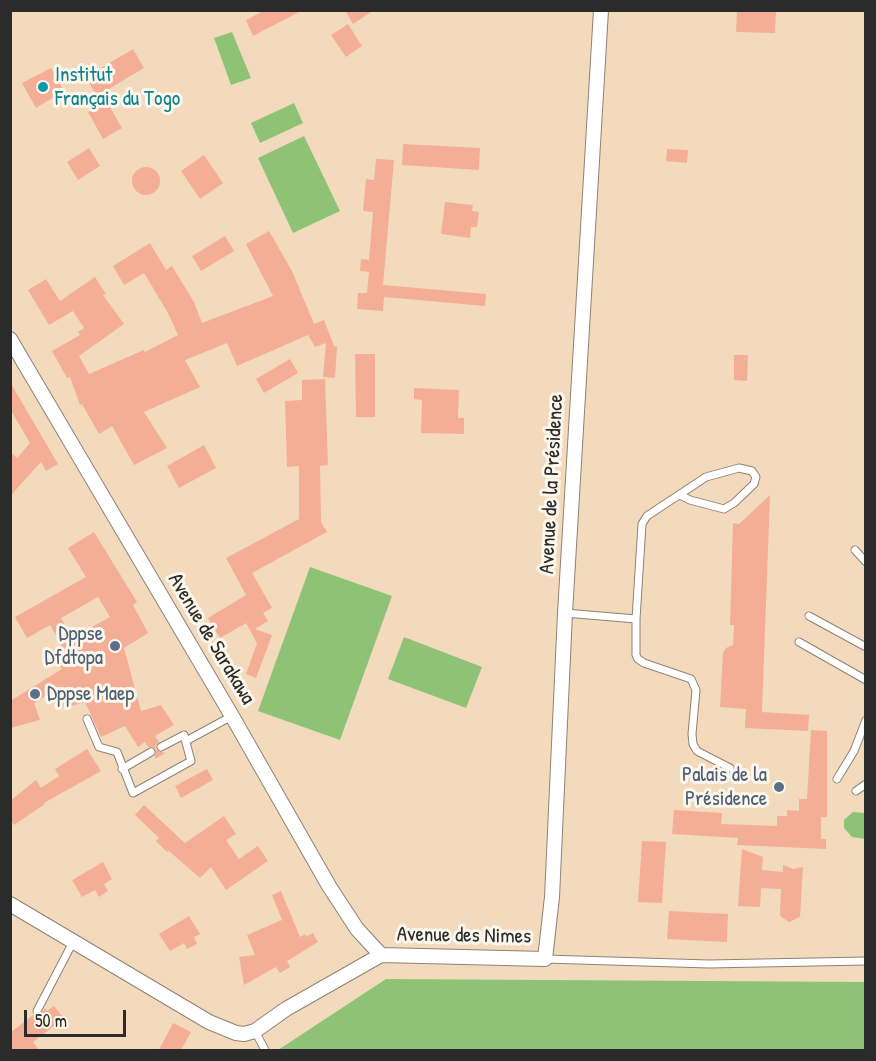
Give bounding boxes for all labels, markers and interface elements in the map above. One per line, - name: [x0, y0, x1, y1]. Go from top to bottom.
- place label: Institut Français du Togo: [55, 62, 180, 112]
- marker: Institut Français du Togo: [36, 80, 50, 94]
- street label: Avenue de la Présidence: [535, 393, 569, 575]
- street label: Avenue de Sarakawa: [162, 569, 260, 709]
- place label: Dppse Dfdtopa: [44, 621, 103, 671]
- marker: Dppse Dfdtopa: [108, 639, 122, 653]
- place label: Dppse Maep: [47, 681, 134, 707]
- marker: Dppse Maep: [28, 687, 42, 701]
- place label: Palais de la Présidence: [682, 762, 767, 812]
- marker: Palais de la Présidence: [772, 780, 786, 794]
- street label: Avenue des Nimes: [397, 922, 531, 950]
- scale bar: [27, 998, 129, 1036]
- text: 50 m: [35, 1008, 67, 1033]

